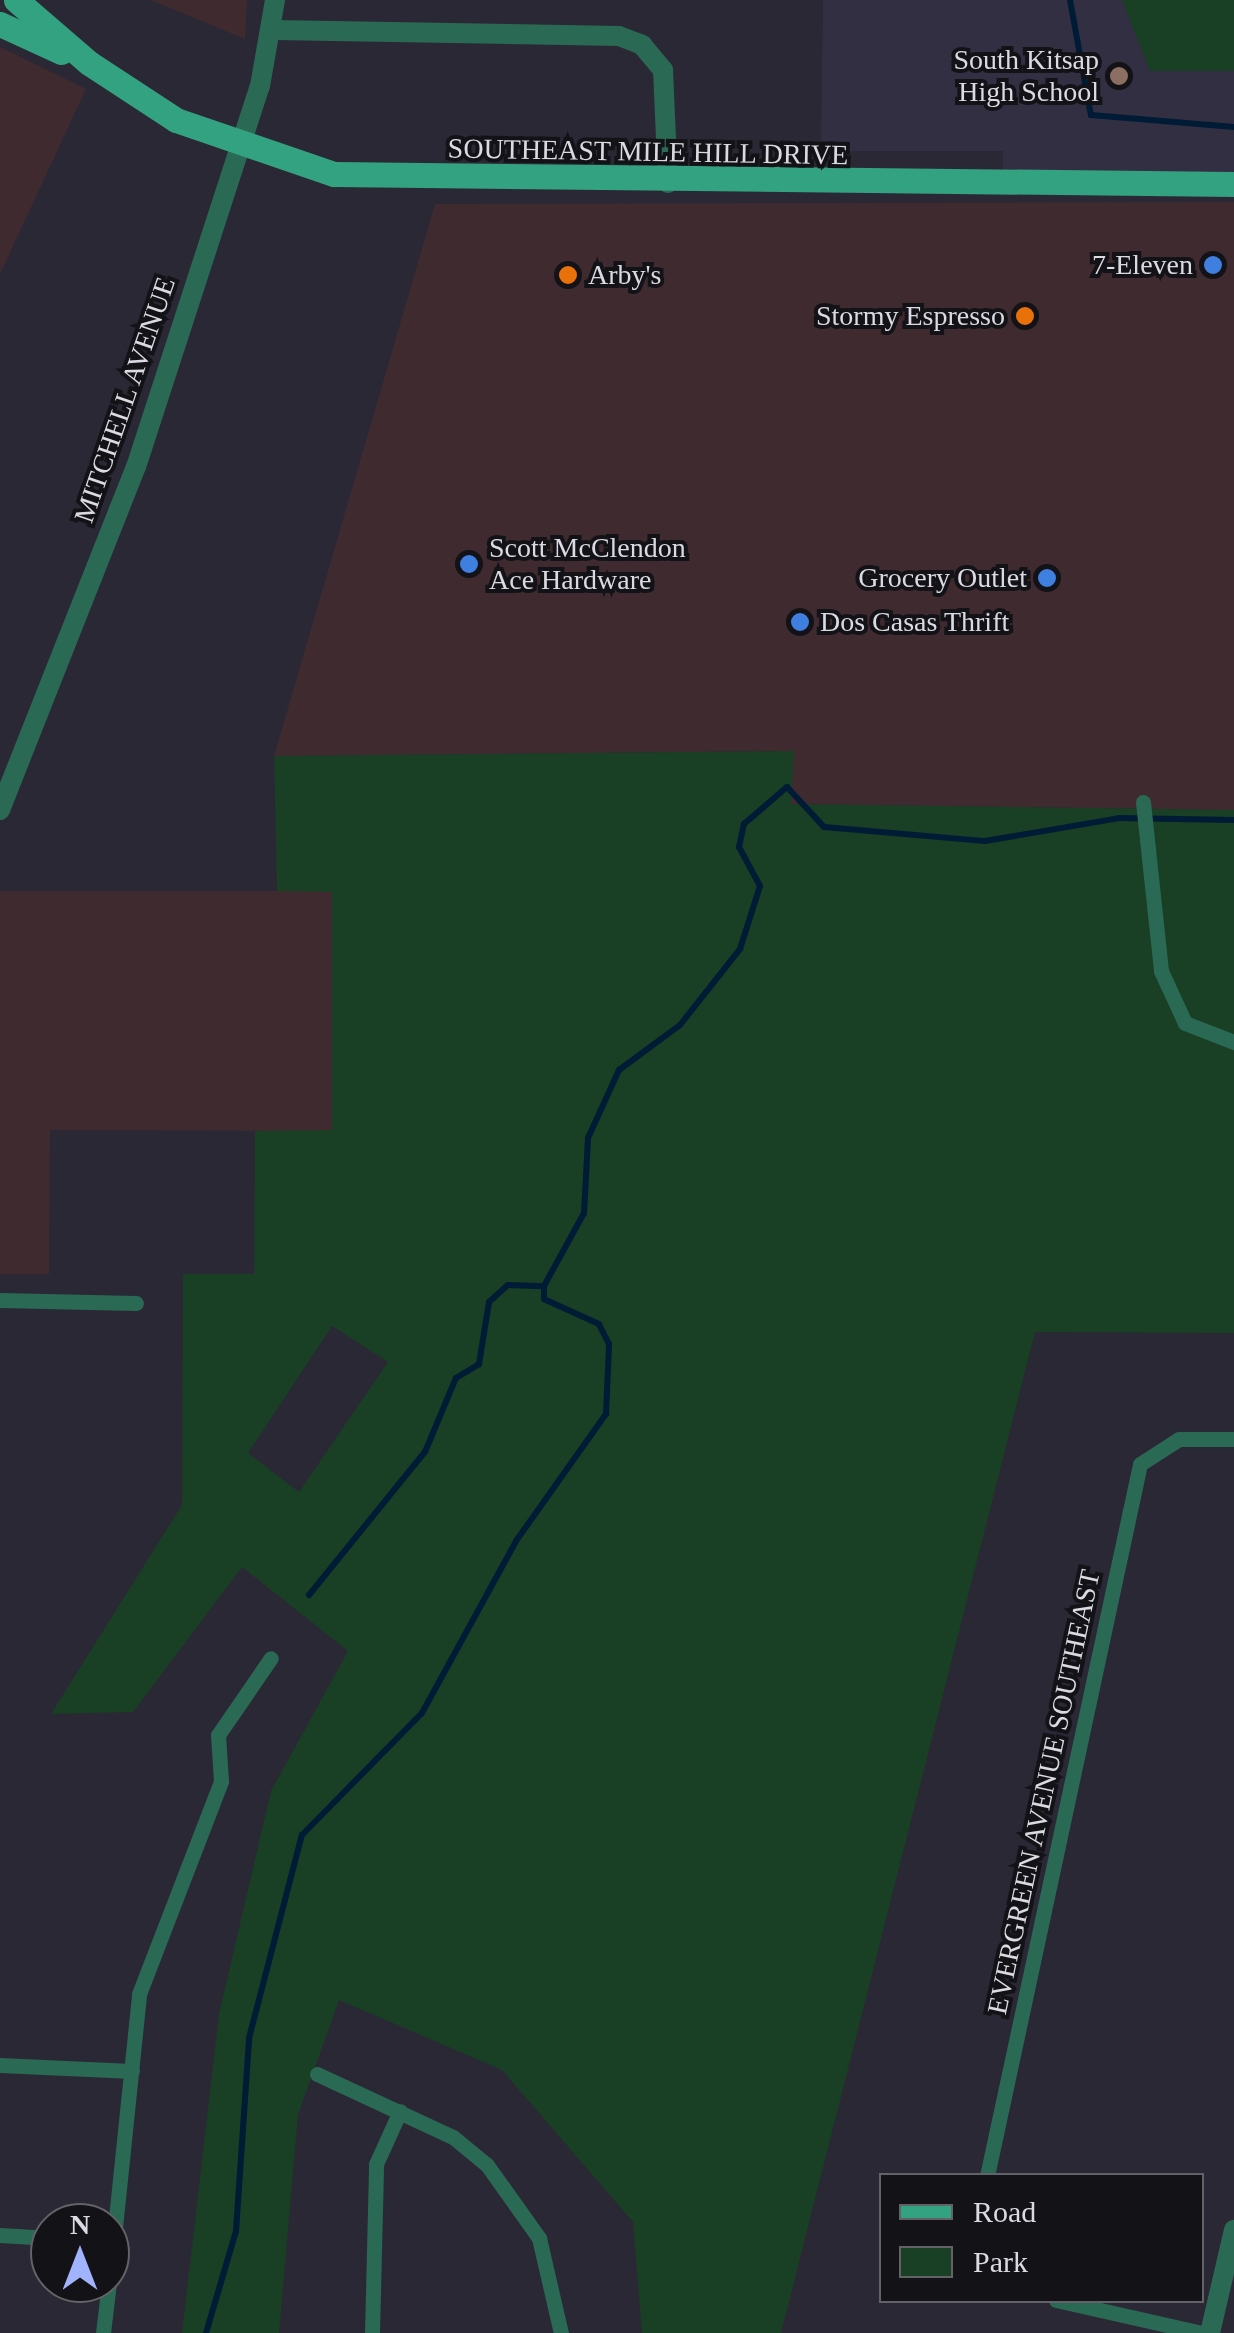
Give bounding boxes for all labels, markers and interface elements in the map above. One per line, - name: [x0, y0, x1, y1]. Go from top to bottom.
- place label: South Kitsap High School: [954, 43, 1099, 109]
- marker: South Kitsap High School: [1108, 65, 1130, 87]
- street label: SOUTHEAST MILE HILL DRIVE: [447, 132, 849, 172]
- place label: 7-Eleven: [1092, 248, 1193, 282]
- marker: 7-Eleven: [1202, 254, 1224, 276]
- place label: Arby's: [588, 258, 661, 292]
- marker: Arby's: [557, 264, 579, 286]
- street label: MITCHELL AVENUE: [67, 272, 183, 528]
- place label: Stormy Espresso: [816, 299, 1005, 333]
- marker: Stormy Espresso: [1014, 305, 1036, 327]
- place label: Scott McClendon Ace Hardware: [489, 531, 686, 597]
- marker: Scott McClendon Ace Hardware: [458, 553, 480, 575]
- place label: Grocery Outlet: [858, 561, 1027, 595]
- marker: Grocery Outlet: [1036, 567, 1058, 589]
- place label: Dos Casas Thrift: [820, 605, 1010, 639]
- marker: Dos Casas Thrift: [789, 611, 811, 633]
- street label: EVERGREEN AVENUE SOUTHEAST: [980, 1566, 1108, 2018]
- legend: [879, 2173, 1204, 2303]
- text: Road: [973, 2195, 1036, 2228]
- north arrow: [30, 2203, 130, 2303]
- text: N: [70, 2209, 90, 2240]
- text: Park: [973, 2245, 1028, 2278]

